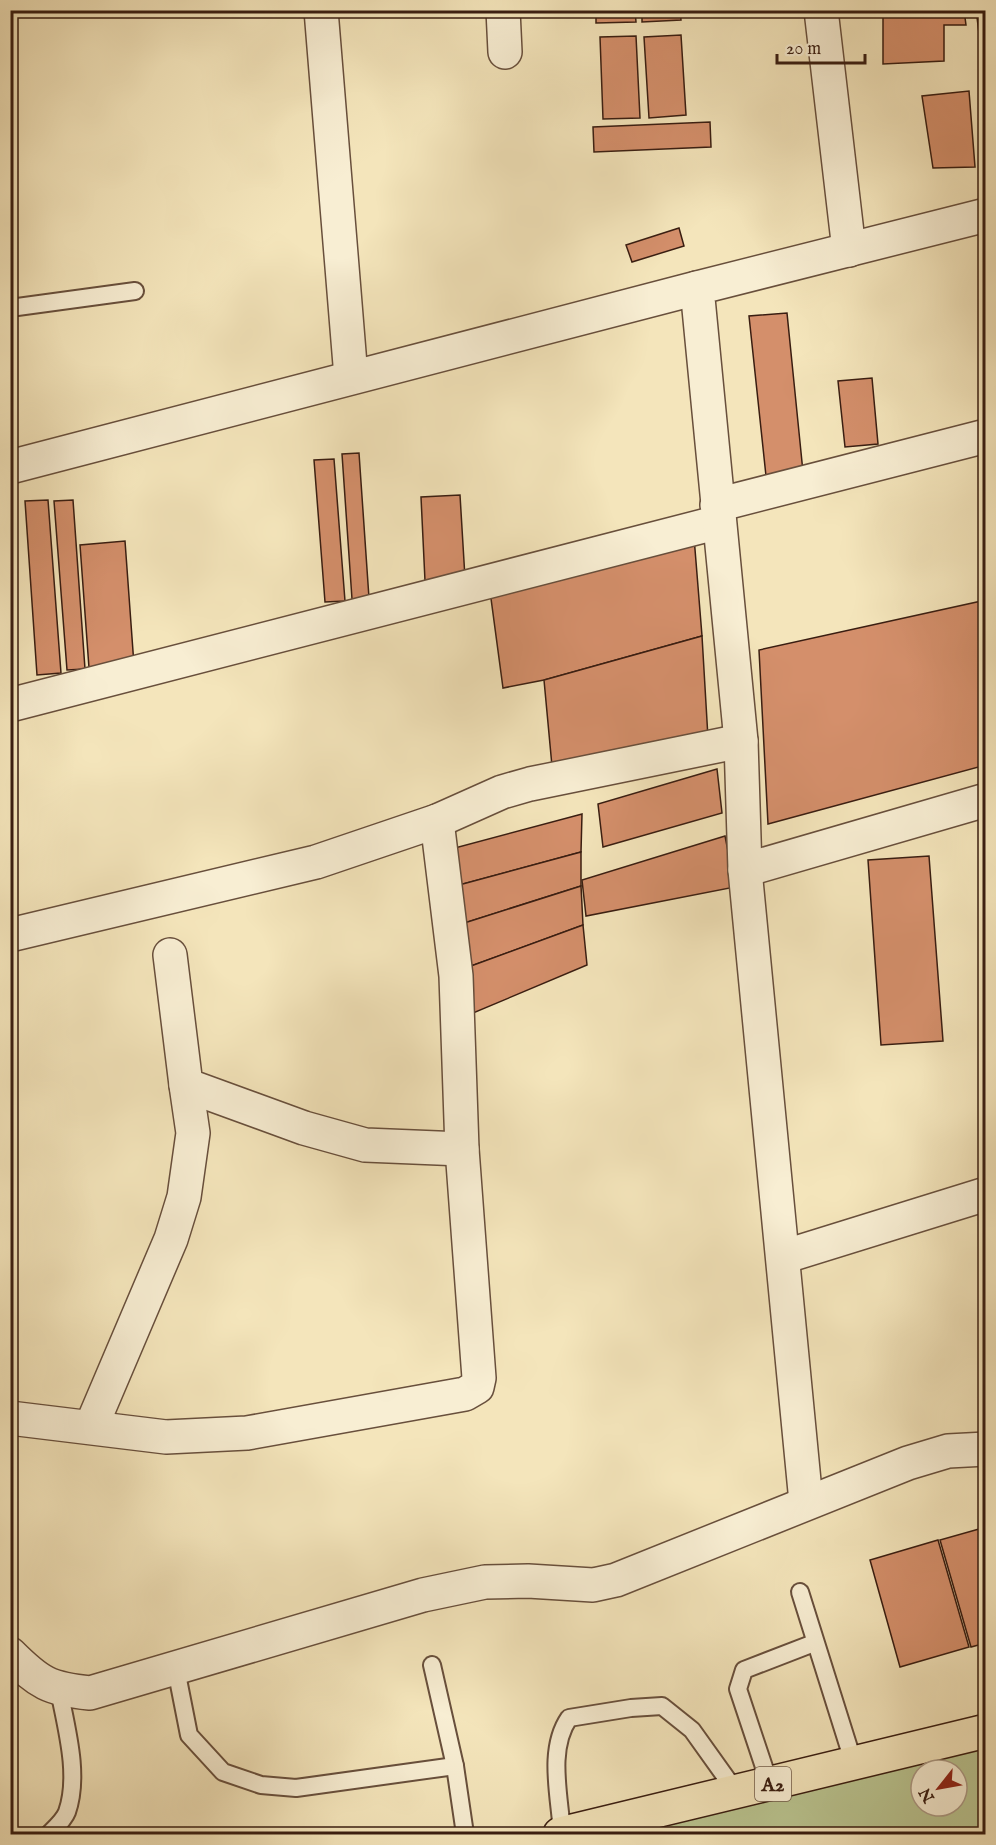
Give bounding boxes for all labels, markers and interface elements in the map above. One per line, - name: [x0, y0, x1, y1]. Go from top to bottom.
- scale bar: [777, 27, 866, 65]
- text: 20 m: [786, 38, 821, 61]
- north arrow: [909, 1758, 969, 1818]
- road number: A2: [755, 1767, 791, 1801]
- text: N: [916, 1783, 941, 1807]

